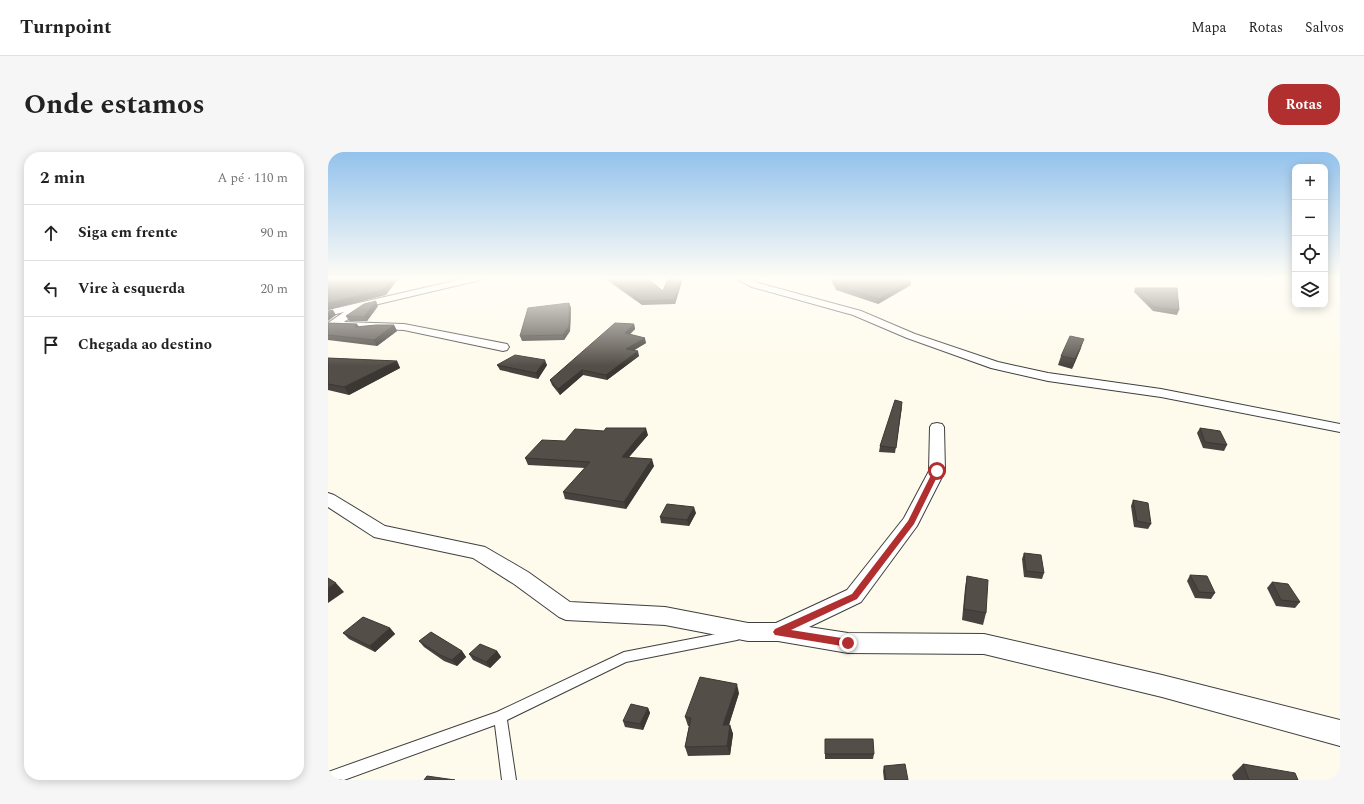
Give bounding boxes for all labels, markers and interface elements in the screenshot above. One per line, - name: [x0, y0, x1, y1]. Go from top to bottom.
- text: Turnpoint: [20, 13, 112, 42]
- text: Mapa: [1191, 17, 1226, 38]
- text: Rotas: [1248, 17, 1283, 38]
- text: Salvos: [1305, 17, 1344, 38]
- text: Onde estamos: [24, 83, 205, 126]
- button: Rotas: [1268, 84, 1340, 125]
- map controls: [1292, 164, 1328, 308]
- button: +: [1292, 164, 1328, 200]
- text: 2 min: [40, 165, 85, 191]
- text: A pé · 110 m: [218, 168, 288, 188]
- button: −: [1292, 200, 1328, 236]
- text: Siga em frente: [78, 221, 178, 244]
- icon: ahead: [40, 222, 62, 244]
- text: 90 m: [261, 223, 288, 243]
- button: locate: [1292, 236, 1328, 272]
- button: layers: [1292, 272, 1328, 308]
- text: Vire à esquerda: [78, 277, 185, 300]
- icon: left: [40, 278, 62, 300]
- text: 20 m: [261, 279, 288, 299]
- text: Chegada ao destino: [78, 333, 212, 356]
- icon: arrive: [40, 334, 62, 356]
- route start: [928, 462, 946, 480]
- route end: [839, 634, 857, 652]

